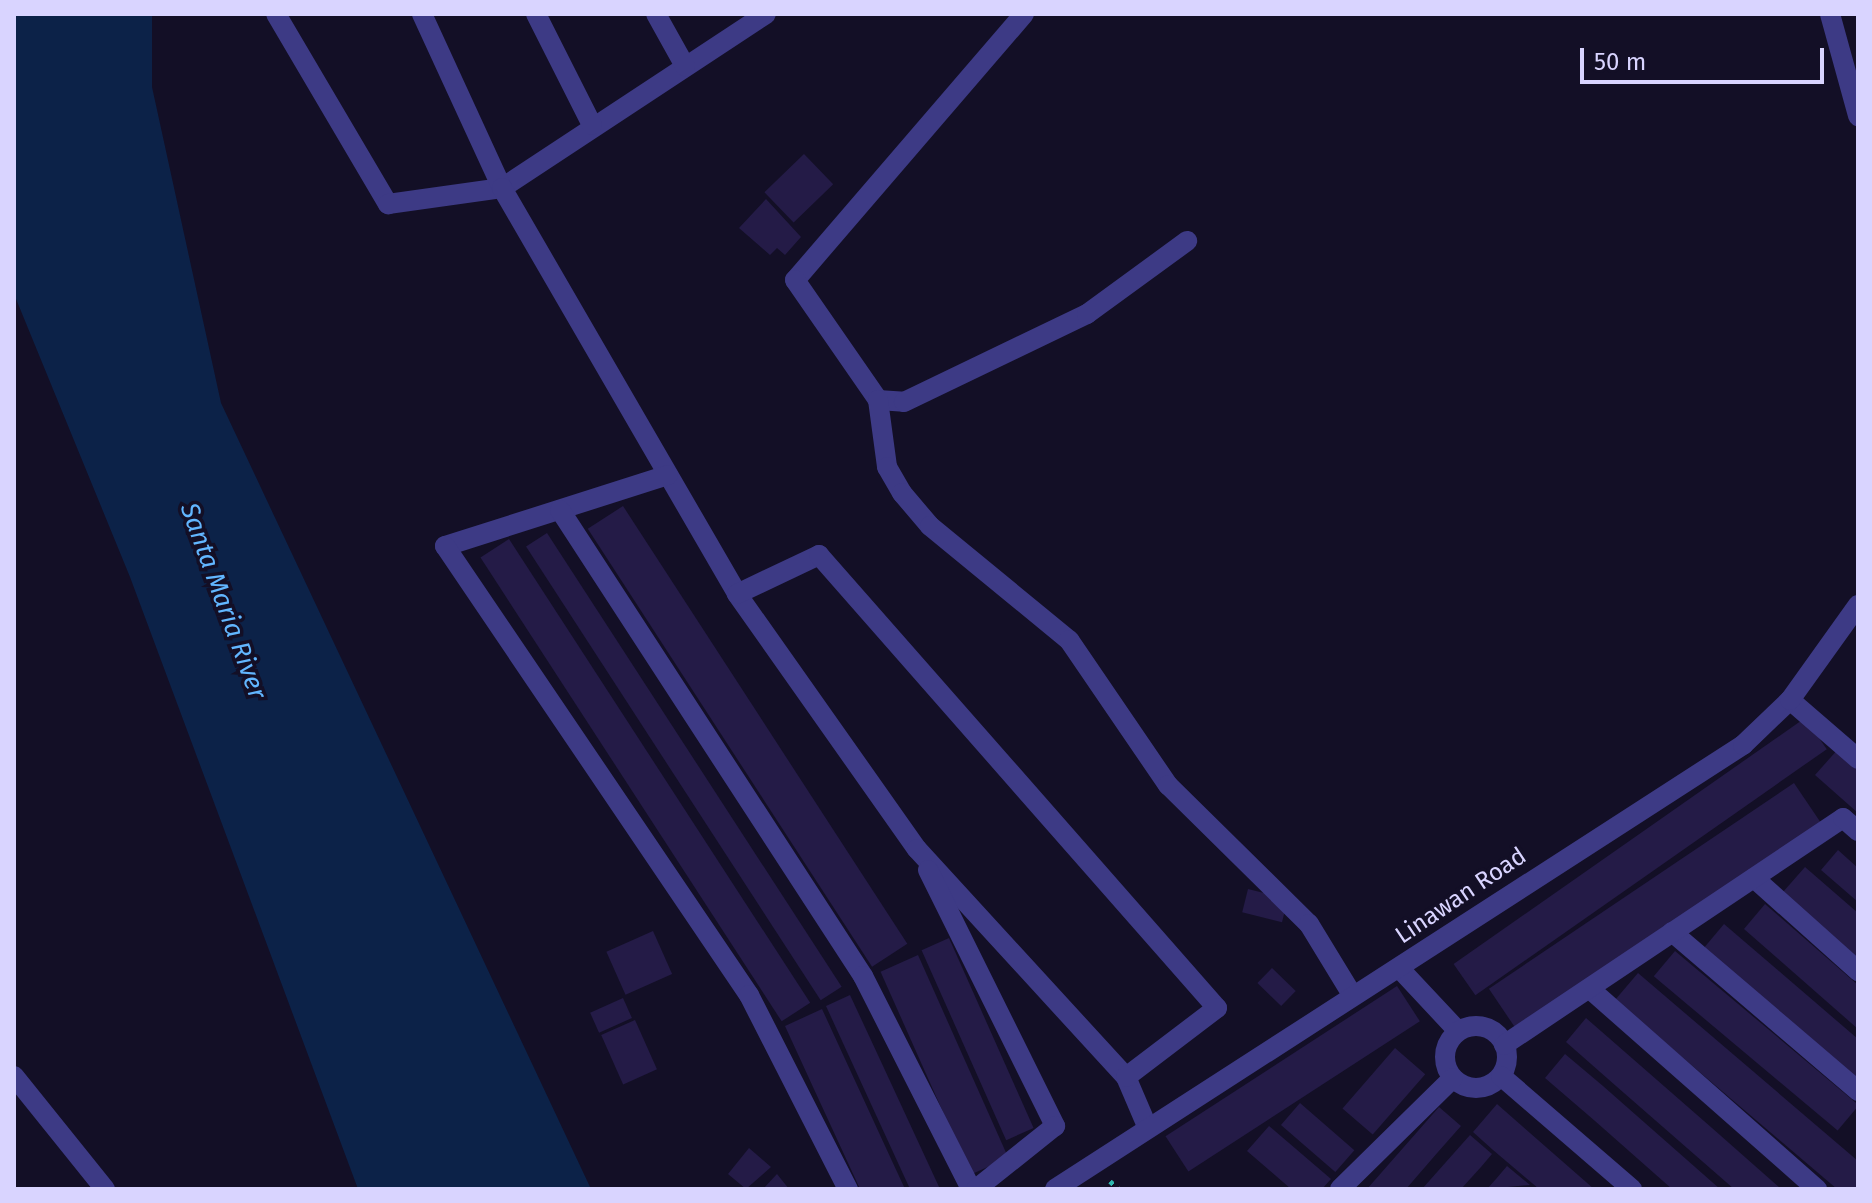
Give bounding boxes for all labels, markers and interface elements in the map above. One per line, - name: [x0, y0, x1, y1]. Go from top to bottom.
- scale bar: [1584, 32, 1828, 82]
- text: 50 m: [1594, 48, 1646, 76]
- water label: Santa Maria River: [173, 499, 273, 703]
- street label: Linawan Road: [1390, 842, 1532, 950]

